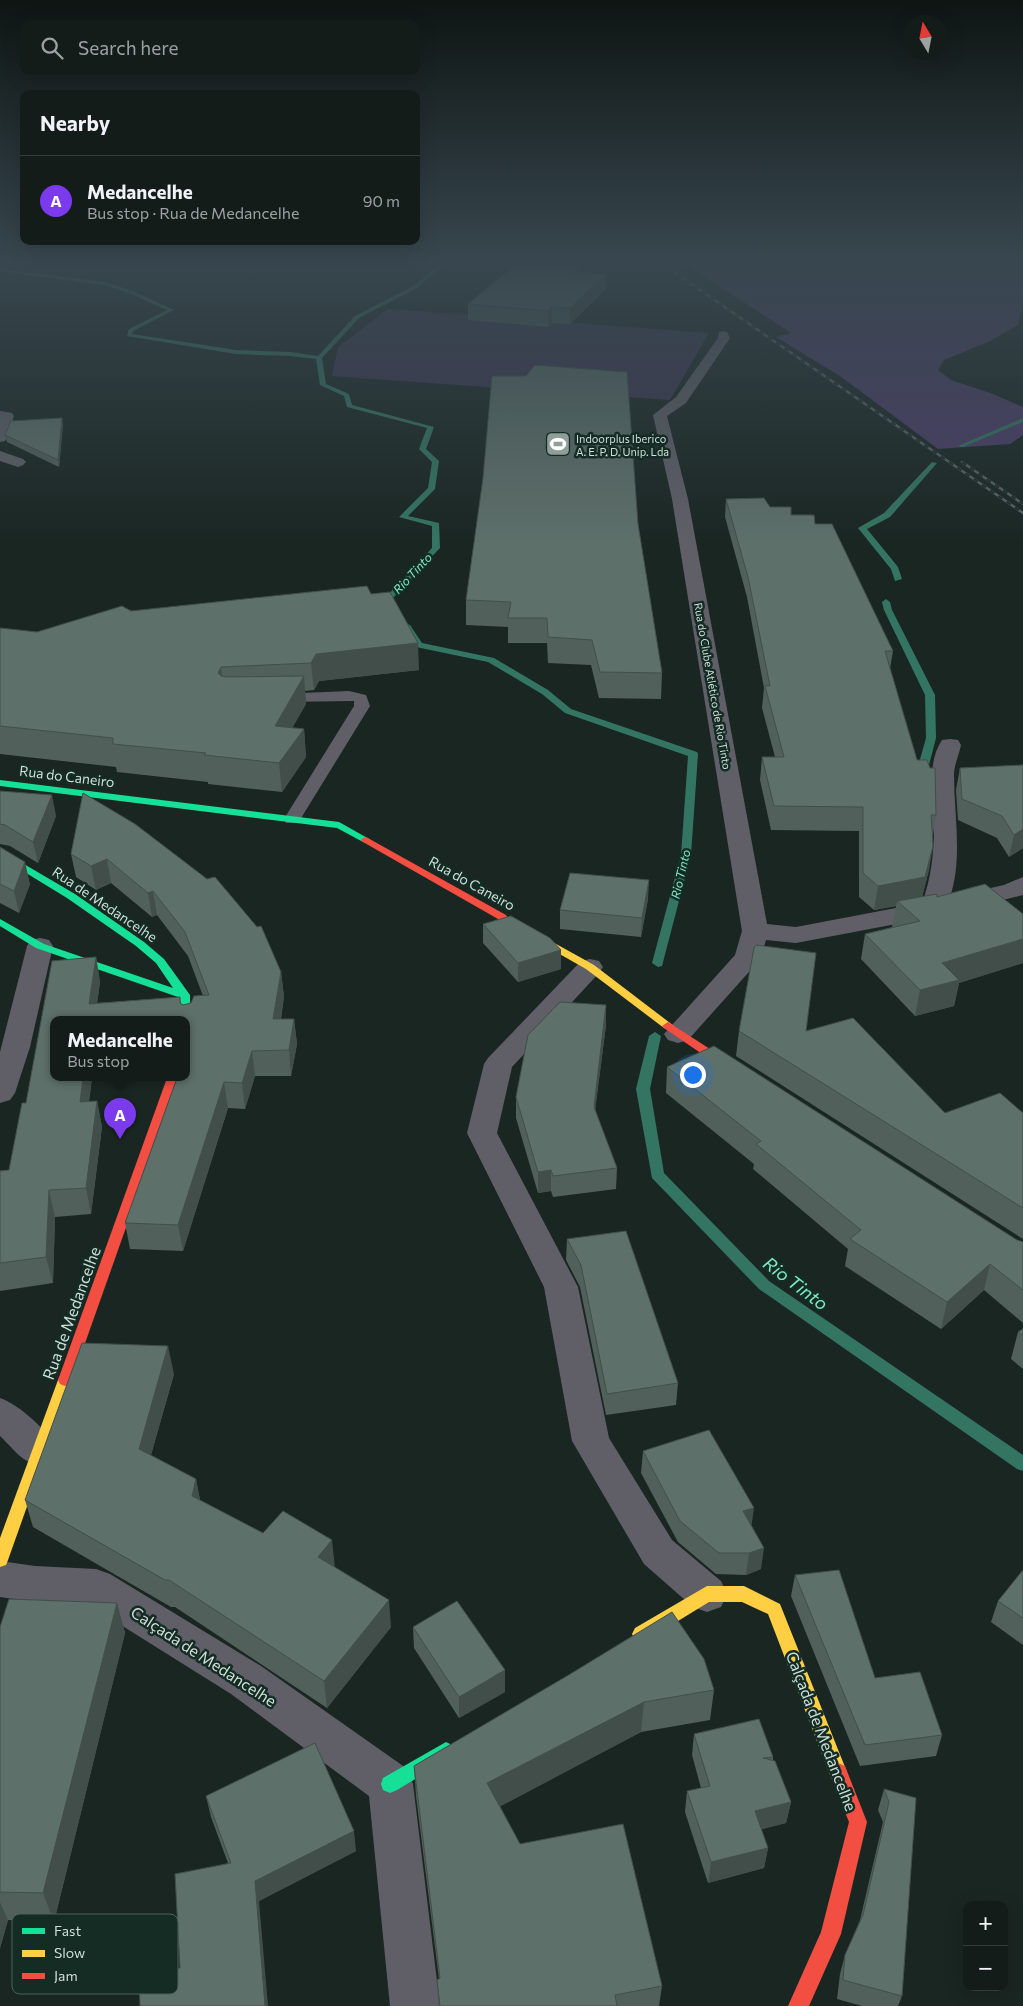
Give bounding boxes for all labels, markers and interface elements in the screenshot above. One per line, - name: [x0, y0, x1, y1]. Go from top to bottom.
- north arrow: [903, 15, 948, 60]
- search box: [20, 20, 420, 75]
- icon: search: [38, 34, 66, 62]
- text: Search here: [78, 36, 178, 59]
- text: Nearby: [40, 110, 110, 135]
- text: Medancelhe: [87, 180, 193, 203]
- text: A: [50, 191, 62, 210]
- text: 90 m: [363, 191, 400, 210]
- text: Bus stop · Rua de Medancelhe: [87, 203, 299, 222]
- sports icon: Indoorplus Iberico A. E. P. D. Unip. Lda: [545, 431, 571, 457]
- place label: Indoorplus Iberico A. E. P. D. Unip. Lda: [576, 432, 669, 458]
- water label: Rio Tinto: [390, 550, 434, 596]
- street label: Rua do Clube Atlético de Rio Tinto: [692, 602, 734, 771]
- street label: Rua do Caneiro: [18, 762, 116, 790]
- water label: Rio Tinto: [668, 848, 692, 900]
- street label: Rua do Caneiro: [426, 852, 518, 914]
- street label: Rua de Medancelhe: [49, 863, 161, 945]
- popup: [50, 1016, 190, 1081]
- text: Medancelhe: [67, 1028, 173, 1051]
- text: Bus stop: [67, 1051, 129, 1070]
- your location: [680, 1062, 706, 1088]
- pin: A: [104, 1098, 136, 1139]
- street label: Rua de Medancelhe: [38, 1244, 104, 1382]
- water label: Rio Tinto: [759, 1252, 833, 1314]
- street label: Calçada de Medancelhe: [128, 1602, 280, 1710]
- street label: Calçada de Medancelhe: [783, 1648, 861, 1814]
- map controls: [963, 1901, 1008, 1991]
- button: +: [963, 1901, 1008, 1946]
- legend: [12, 1914, 178, 1994]
- text: Fast: [54, 1922, 81, 1939]
- text: Slow: [54, 1944, 85, 1961]
- button: −: [963, 1946, 1008, 1991]
- text: Jam: [54, 1967, 78, 1984]

